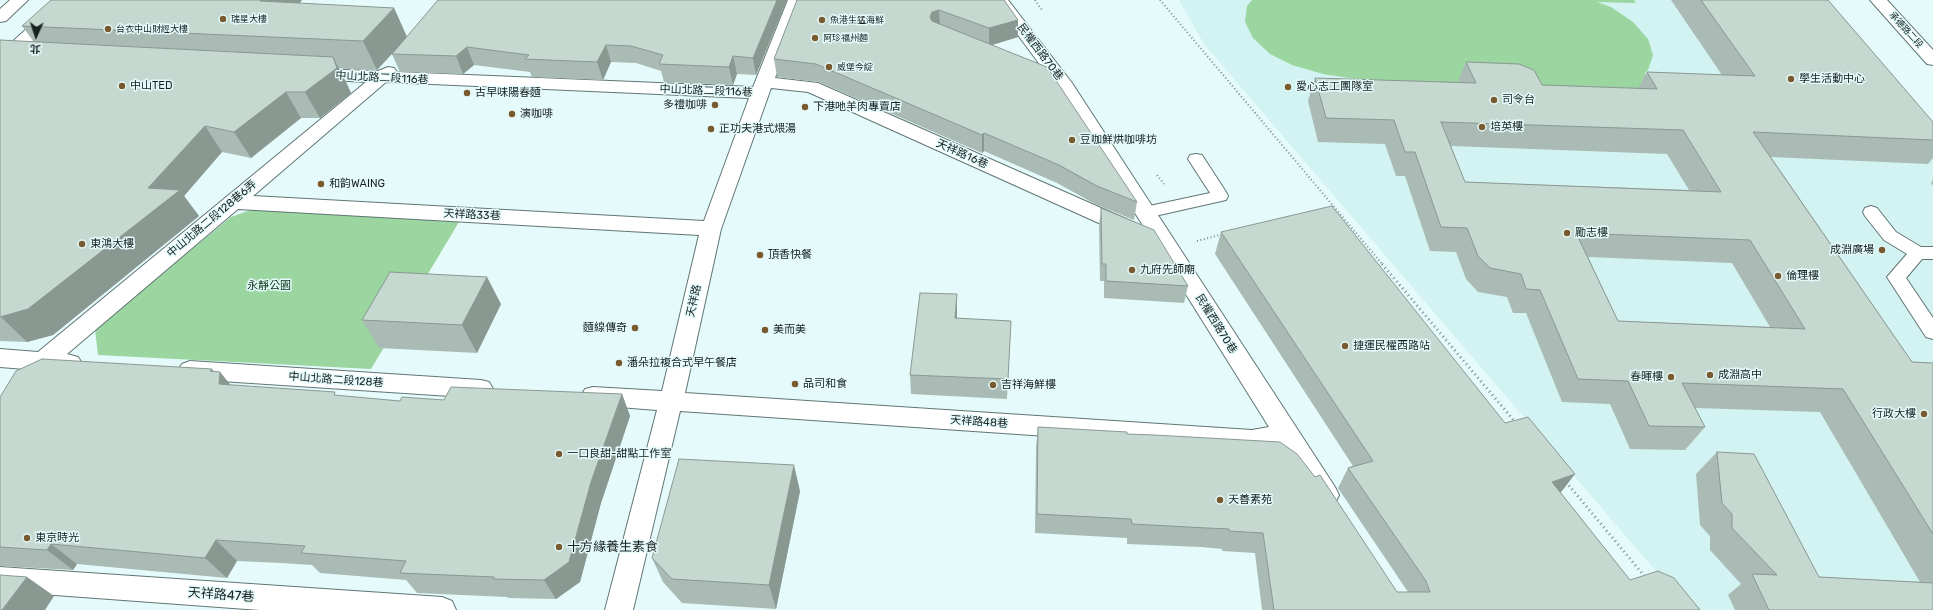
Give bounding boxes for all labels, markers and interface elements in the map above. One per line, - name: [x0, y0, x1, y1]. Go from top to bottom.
- street label: 承德路二段: [1887, 10, 1925, 50]
- marker: 瑞星大樓: [218, 14, 228, 24]
- place label: 瑞星大樓: [231, 14, 267, 24]
- marker: 魚港生猛海鮮: [817, 15, 827, 25]
- place label: 魚港生猛海鮮: [830, 15, 884, 25]
- north arrow: [16, 16, 56, 56]
- street label: 民權西路70巷: [1014, 21, 1066, 83]
- marker: 台衣中山財經大樓: [103, 24, 113, 34]
- place label: 台衣中山財經大樓: [116, 24, 188, 34]
- marker: 阿珍福州麵: [810, 33, 820, 43]
- place label: 阿珍福州麵: [823, 33, 868, 43]
- text: 北: [30, 42, 41, 55]
- marker: 威堡今綻: [824, 62, 834, 72]
- place label: 威堡今綻: [837, 62, 873, 72]
- street label: 中山北路二段116巷: [335, 69, 429, 87]
- place label: 學生活動中心: [1799, 72, 1865, 86]
- marker: 學生活動中心: [1786, 74, 1796, 84]
- place label: 中山TED: [130, 79, 173, 93]
- place label: 愛心志工團隊室: [1296, 80, 1373, 94]
- marker: 中山TED: [117, 81, 127, 91]
- marker: 愛心志工團隊室: [1283, 82, 1293, 92]
- street label: 中山北路二段116巷: [659, 83, 753, 99]
- place label: 古早味陽春麵: [475, 86, 541, 100]
- marker: 古早味陽春麵: [462, 88, 472, 98]
- place label: 司令台: [1502, 93, 1535, 107]
- marker: 司令台: [1489, 95, 1499, 105]
- place label: 多禮咖啡: [663, 98, 707, 112]
- marker: 多禮咖啡: [710, 100, 720, 110]
- place label: 下港吔羊肉專賣店: [813, 100, 901, 114]
- marker: 下港吔羊肉專賣店: [800, 102, 810, 112]
- place label: 演咖啡: [520, 107, 553, 121]
- marker: 演咖啡: [507, 109, 517, 119]
- place label: 培英樓: [1490, 120, 1523, 134]
- place label: 正功夫港式煨湯: [719, 122, 796, 136]
- marker: 培英樓: [1477, 122, 1487, 132]
- marker: 正功夫港式煨湯: [706, 124, 716, 134]
- place label: 豆咖鮮烘咖啡坊: [1080, 133, 1157, 147]
- marker: 豆咖鮮烘咖啡坊: [1067, 135, 1077, 145]
- street label: 天祥路16巷: [934, 137, 990, 171]
- place label: 和韵WAING: [329, 177, 385, 191]
- street label: 中山北路二段128巷6弄: [165, 178, 259, 260]
- marker: 和韵WAING: [316, 179, 326, 189]
- street label: 天祥路33巷: [443, 207, 501, 223]
- place label: 勵志樓: [1575, 226, 1608, 240]
- marker: 勵志樓: [1562, 228, 1572, 238]
- place label: 東鴻大樓: [90, 237, 134, 251]
- marker: 東鴻大樓: [77, 239, 87, 249]
- place label: 成淵廣場: [1830, 243, 1874, 257]
- marker: 成淵廣場: [1877, 245, 1887, 255]
- place label: 頂香快餐: [768, 248, 812, 262]
- marker: 頂香快餐: [755, 250, 765, 260]
- place label: 九府先師廟: [1140, 263, 1195, 277]
- marker: 九府先師廟: [1127, 265, 1137, 275]
- place label: 倫理樓: [1786, 269, 1819, 283]
- marker: 倫理樓: [1773, 271, 1783, 281]
- park label: 永靜公園: [247, 279, 291, 293]
- street label: 天祥路: [684, 283, 704, 319]
- street label: 民權西路70巷: [1192, 292, 1240, 356]
- place label: 麵線傳奇: [583, 321, 627, 335]
- marker: 麵線傳奇: [630, 323, 640, 333]
- place label: 美而美: [773, 323, 806, 337]
- marker: 美而美: [760, 325, 770, 335]
- place label: 捷運民權西路站: [1353, 339, 1430, 353]
- marker: 捷運民權西路站: [1340, 341, 1350, 351]
- place label: 潘朵拉複合式早午餐店: [627, 356, 737, 370]
- marker: 潘朵拉複合式早午餐店: [614, 358, 624, 368]
- place label: 成淵高中: [1718, 368, 1762, 382]
- street label: 中山北路二段128巷: [288, 370, 384, 390]
- place label: 春暉樓: [1630, 370, 1663, 384]
- marker: 成淵高中: [1705, 370, 1715, 380]
- marker: 春暉樓: [1666, 372, 1676, 382]
- place label: 品司和食: [803, 377, 847, 391]
- place label: 吉祥海鮮樓: [1001, 378, 1056, 392]
- marker: 品司和食: [790, 379, 800, 389]
- marker: 吉祥海鮮樓: [988, 380, 998, 390]
- place label: 行政大樓: [1872, 407, 1916, 421]
- marker: 行政大樓: [1919, 409, 1929, 419]
- street label: 天祥路48巷: [950, 413, 1008, 431]
- place label: 一口良甜-甜點工作室: [567, 447, 671, 461]
- marker: 一口良甜-甜點工作室: [554, 449, 564, 459]
- place label: 天善素苑: [1228, 493, 1272, 507]
- marker: 天善素苑: [1215, 495, 1225, 505]
- place label: 東京時光: [35, 531, 79, 545]
- marker: 東京時光: [22, 533, 32, 543]
- place label: 十方緣養生素食: [567, 539, 658, 555]
- marker: 十方緣養生素食: [554, 542, 564, 552]
- street label: 天祥路47巷: [187, 585, 255, 605]

